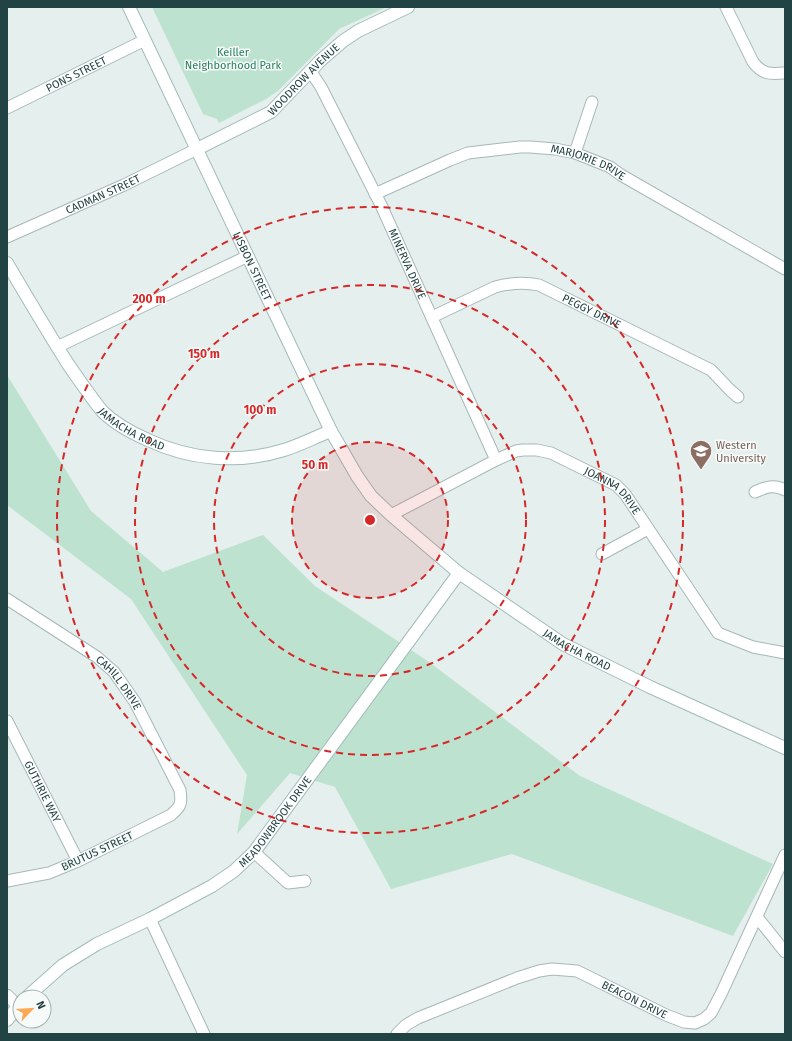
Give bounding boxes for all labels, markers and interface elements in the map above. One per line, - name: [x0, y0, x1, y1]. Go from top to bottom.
- street label: WOODROW AVENUE: [265, 41, 343, 118]
- park label: Keiller Neighborhood Park: [185, 46, 282, 72]
- street label: PONS STREET: [44, 54, 109, 95]
- street label: MARJORIE DRIVE: [550, 142, 628, 183]
- street label: CADMAN STREET: [64, 172, 143, 217]
- street label: MINERVA DRIVE: [386, 227, 429, 302]
- street label: LISBON STREET: [230, 230, 274, 303]
- text: 200 m: [132, 292, 166, 306]
- street label: PEGGY DRIVE: [560, 292, 623, 332]
- text: 150 m: [188, 347, 220, 361]
- text: 100 m: [244, 403, 276, 417]
- street label: JAMACHA ROAD: [95, 405, 167, 453]
- school or university icon: Western University: [688, 438, 714, 471]
- place label: Western University: [716, 439, 766, 465]
- text: 50 m: [302, 458, 328, 472]
- street label: JOANNA DRIVE: [582, 464, 643, 517]
- centre of rings: [363, 513, 377, 527]
- street label: JAMACHA ROAD: [541, 626, 613, 674]
- street label: CAHILL DRIVE: [93, 653, 144, 712]
- street label: GUTHRIE WAY: [21, 759, 63, 825]
- street label: MEADOWBROOK DRIVE: [236, 774, 315, 870]
- street label: BRUTUS STREET: [59, 829, 136, 874]
- street label: BEACON DRIVE: [599, 978, 670, 1022]
- north arrow: [12, 989, 52, 1029]
- text: N: [33, 999, 48, 1011]

